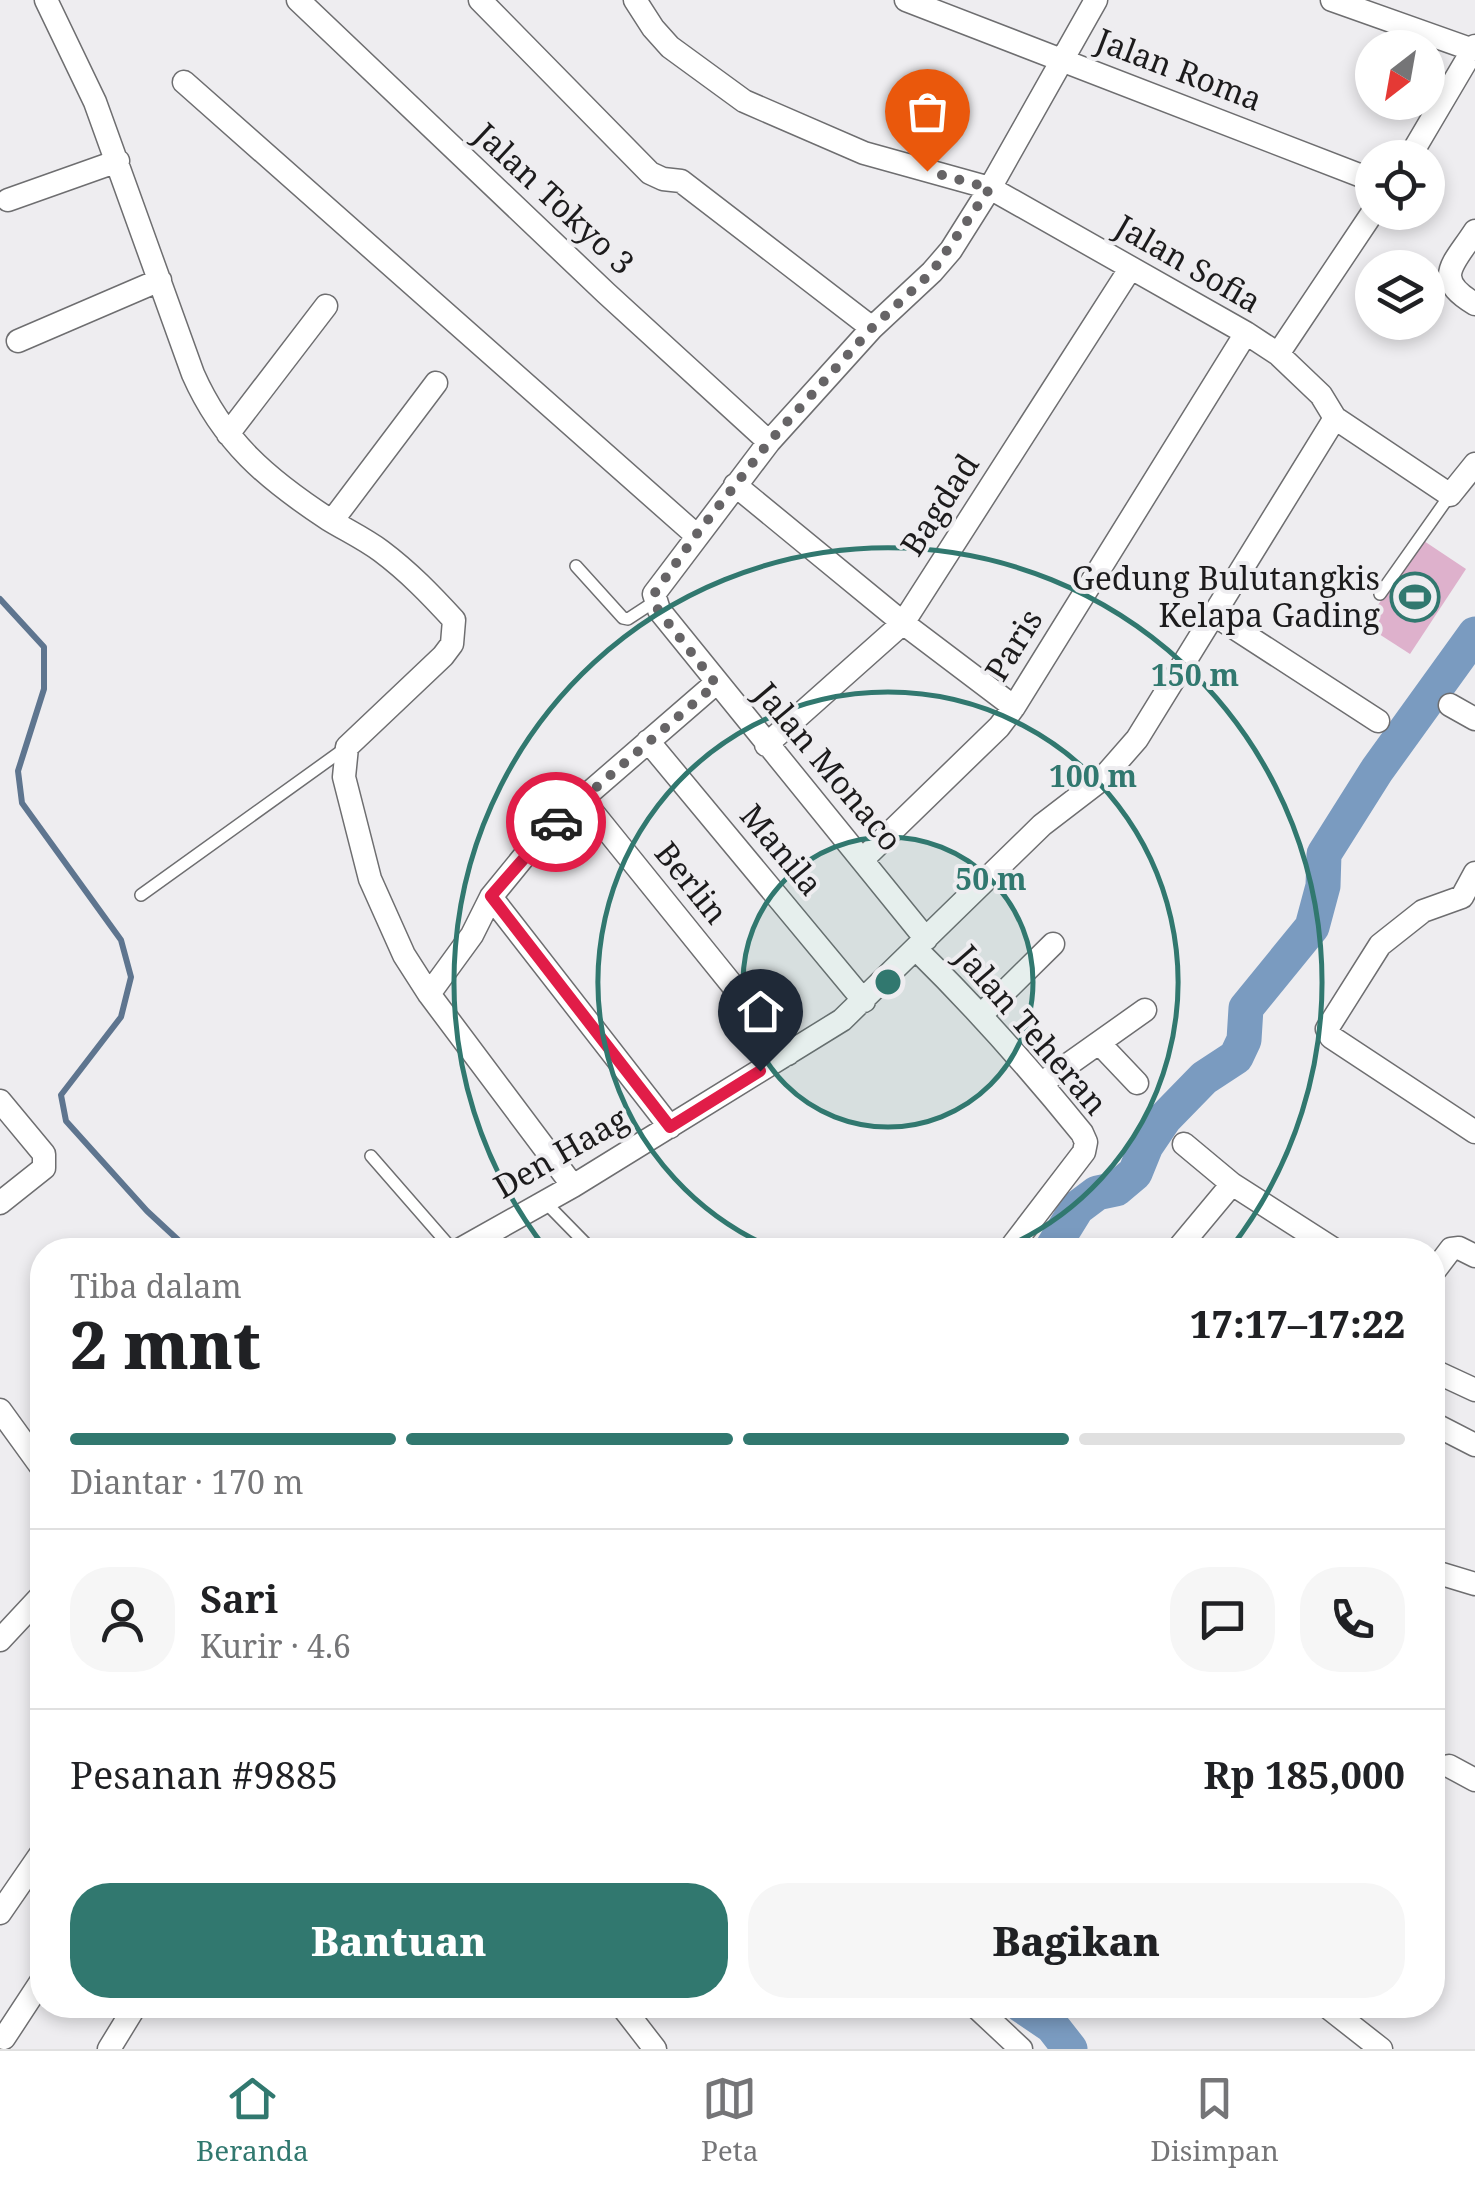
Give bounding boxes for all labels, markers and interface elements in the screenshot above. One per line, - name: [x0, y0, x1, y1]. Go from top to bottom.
- street label: Jalan Roma: [1090, 17, 1268, 120]
- north arrow: [1355, 30, 1445, 120]
- map controls: [1355, 30, 1445, 340]
- pin: [885, 69, 970, 172]
- icon: bag: [900, 84, 955, 139]
- street label: Jalan Tokyo 3: [465, 112, 644, 283]
- button: locate: [1355, 140, 1445, 230]
- street label: Jalan Sofia: [1107, 203, 1269, 322]
- button: layers: [1355, 250, 1445, 340]
- street label: Bagdad: [890, 445, 988, 563]
- place label: Gedung Bulutangkis Kelapa Gading: [1072, 556, 1380, 636]
- sports icon: Gedung Bulutangkis Kelapa Gading: [1389, 571, 1441, 623]
- street label: Paris: [974, 600, 1051, 688]
- text: 150 m: [1151, 654, 1239, 695]
- street label: Jalan Monaco: [745, 672, 912, 859]
- text: 100 m: [1049, 755, 1137, 796]
- courier: [506, 772, 606, 872]
- street label: Manila: [731, 794, 833, 904]
- icon: car: [529, 795, 584, 850]
- street label: Berlin: [646, 832, 738, 932]
- text: 50 m: [955, 858, 1027, 899]
- street label: Jalan Teheran: [946, 934, 1118, 1123]
- centre of rings: [870, 964, 906, 1000]
- pin: [718, 969, 803, 1072]
- icon: home: [733, 984, 788, 1039]
- street label: Den Haag: [485, 1096, 635, 1207]
- text: Tiba dalam: [70, 1264, 242, 1307]
- text: 17:17–17:22: [1190, 1297, 1405, 1349]
- text: 2 mnt: [70, 1300, 261, 1388]
- text: Diantar · 170 m: [70, 1460, 303, 1503]
- button: person: [70, 1567, 175, 1672]
- button: chat: [1170, 1567, 1275, 1672]
- button: phone: [1300, 1567, 1405, 1672]
- text: Sari: [200, 1572, 278, 1624]
- text: Kurir · 4.6: [200, 1624, 351, 1667]
- text: Pesanan #9885: [70, 1748, 338, 1800]
- text: Rp 185,000: [1204, 1748, 1405, 1800]
- button: Bantuan: [70, 1883, 728, 1998]
- button: Bagikan: [748, 1883, 1405, 1998]
- tab: Beranda: [196, 2071, 309, 2169]
- tab: Peta: [701, 2071, 758, 2169]
- tab: Disimpan: [1151, 2071, 1279, 2169]

